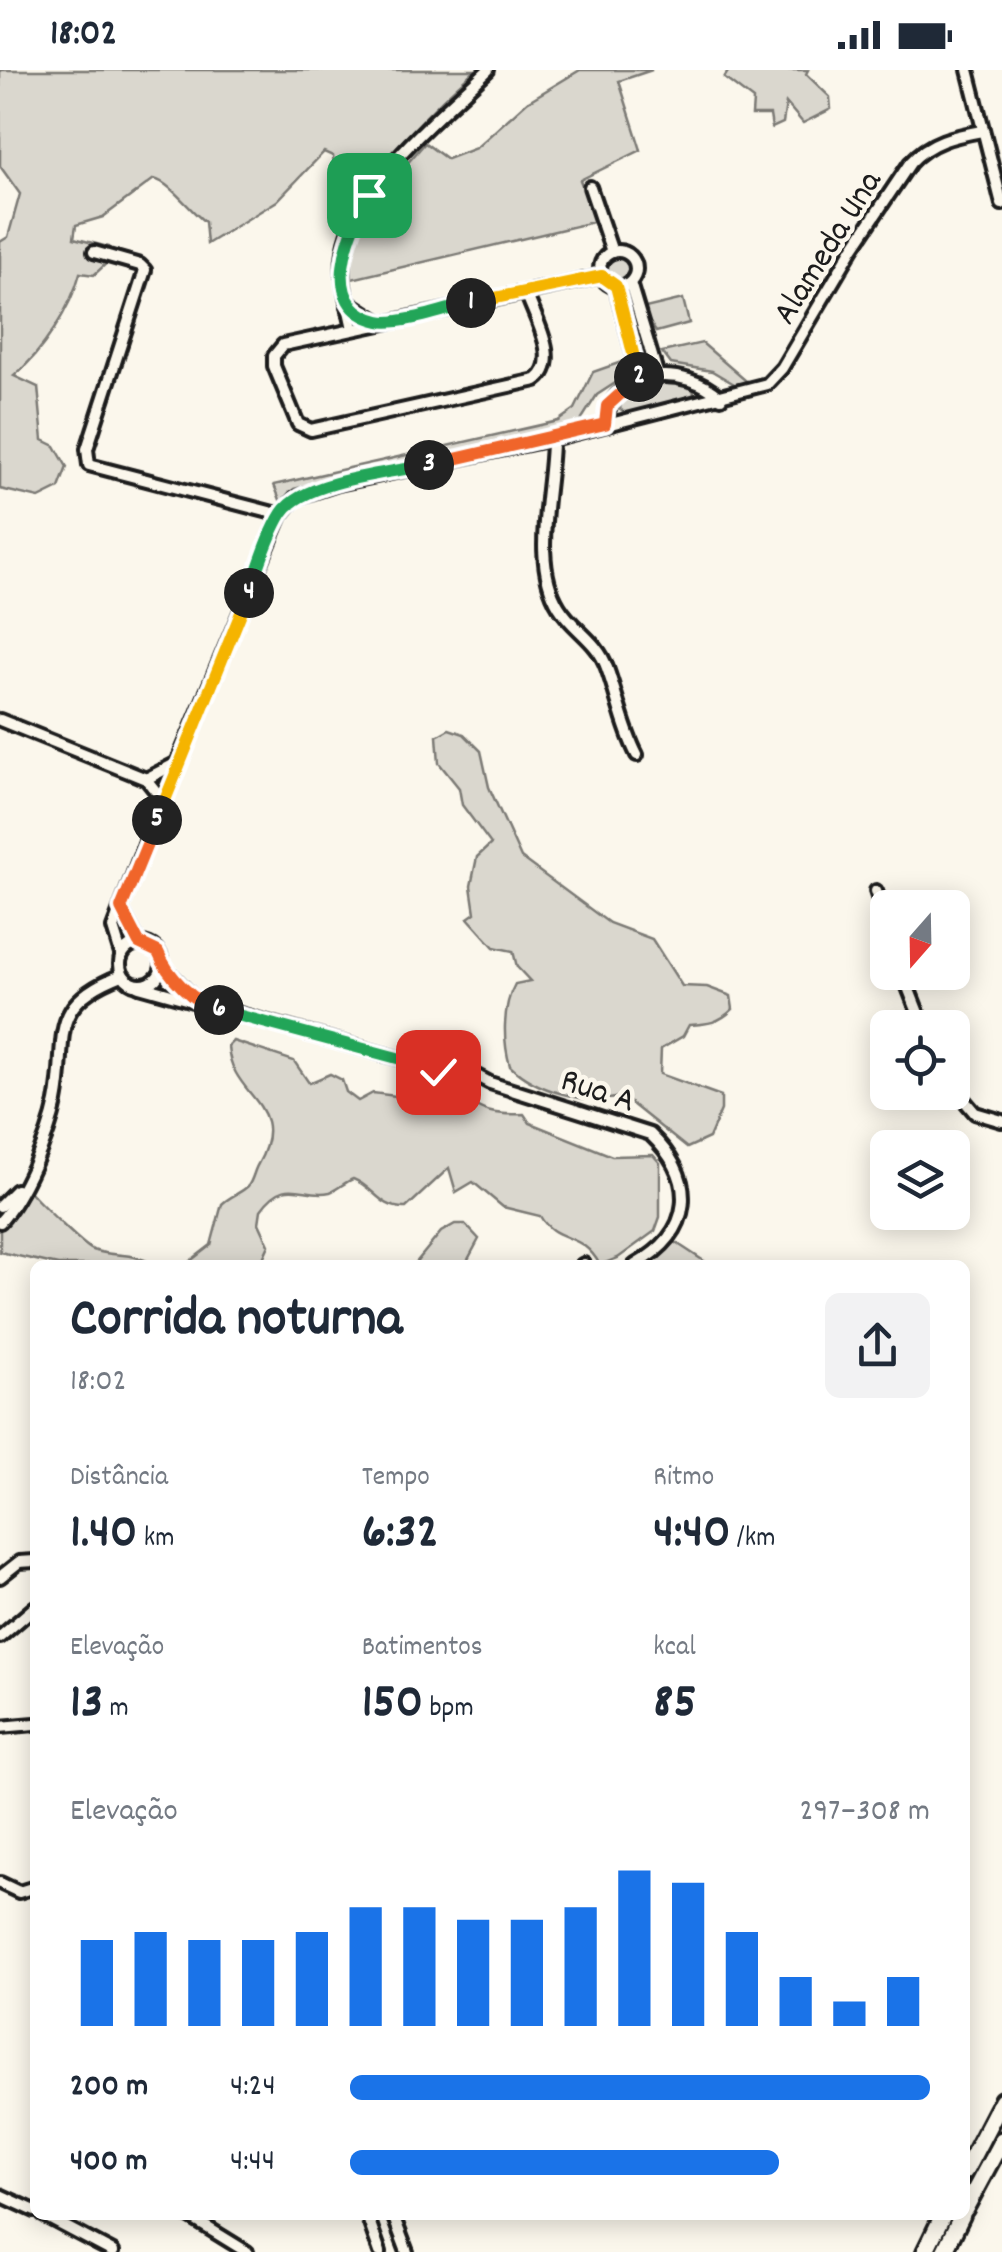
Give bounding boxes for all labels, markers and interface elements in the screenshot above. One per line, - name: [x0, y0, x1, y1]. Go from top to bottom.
- text: 18:02: [50, 8, 117, 63]
- pin: [327, 153, 412, 238]
- street label: Alameda Una: [762, 161, 897, 336]
- icon: arrive: [342, 168, 397, 223]
- pin: 1: [446, 278, 496, 328]
- text: 1: [468, 283, 474, 323]
- pin: 2: [614, 352, 664, 402]
- text: 2: [633, 357, 645, 397]
- pin: 3: [404, 440, 454, 490]
- text: 3: [423, 445, 435, 485]
- pin: 4: [224, 568, 274, 618]
- text: 4: [243, 573, 255, 613]
- pin: 5: [132, 795, 182, 845]
- text: 5: [151, 800, 163, 840]
- north arrow: [870, 890, 970, 990]
- map controls: [870, 890, 970, 1230]
- pin: 6: [194, 985, 244, 1035]
- text: 6: [212, 990, 226, 1030]
- button: locate: [870, 1010, 970, 1110]
- pin: [396, 1030, 481, 1115]
- icon: check: [411, 1045, 466, 1100]
- street label: Rua A: [554, 1057, 641, 1128]
- button: layers: [870, 1130, 970, 1230]
- text: Corrida noturna: [70, 1283, 402, 1362]
- button: share: [825, 1293, 930, 1398]
- text: 18:02: [70, 1360, 127, 1406]
- text: Distância: [70, 1459, 168, 1499]
- text: Tempo: [362, 1459, 430, 1499]
- text: Ritmo: [653, 1459, 714, 1499]
- text: 1.40: [70, 1499, 137, 1571]
- text: 6:32: [362, 1499, 439, 1571]
- text: 4:40: [653, 1499, 730, 1571]
- text: km: [137, 1520, 174, 1560]
- text: /km: [730, 1520, 776, 1560]
- text: Elevação: [70, 1629, 164, 1669]
- text: Batimentos: [362, 1629, 483, 1669]
- text: kcal: [653, 1629, 696, 1669]
- text: 13: [70, 1669, 103, 1741]
- text: 150: [362, 1669, 423, 1741]
- text: 85: [653, 1669, 697, 1741]
- text: m: [103, 1690, 129, 1730]
- text: bpm: [423, 1690, 474, 1730]
- text: Elevação: [70, 1790, 178, 1836]
- text: 297–308 m: [799, 1790, 930, 1836]
- text: 200 m: [70, 2065, 148, 2111]
- text: 4:24: [230, 2065, 276, 2111]
- text: 400 m: [70, 2140, 147, 2186]
- text: 4:44: [230, 2140, 275, 2186]

